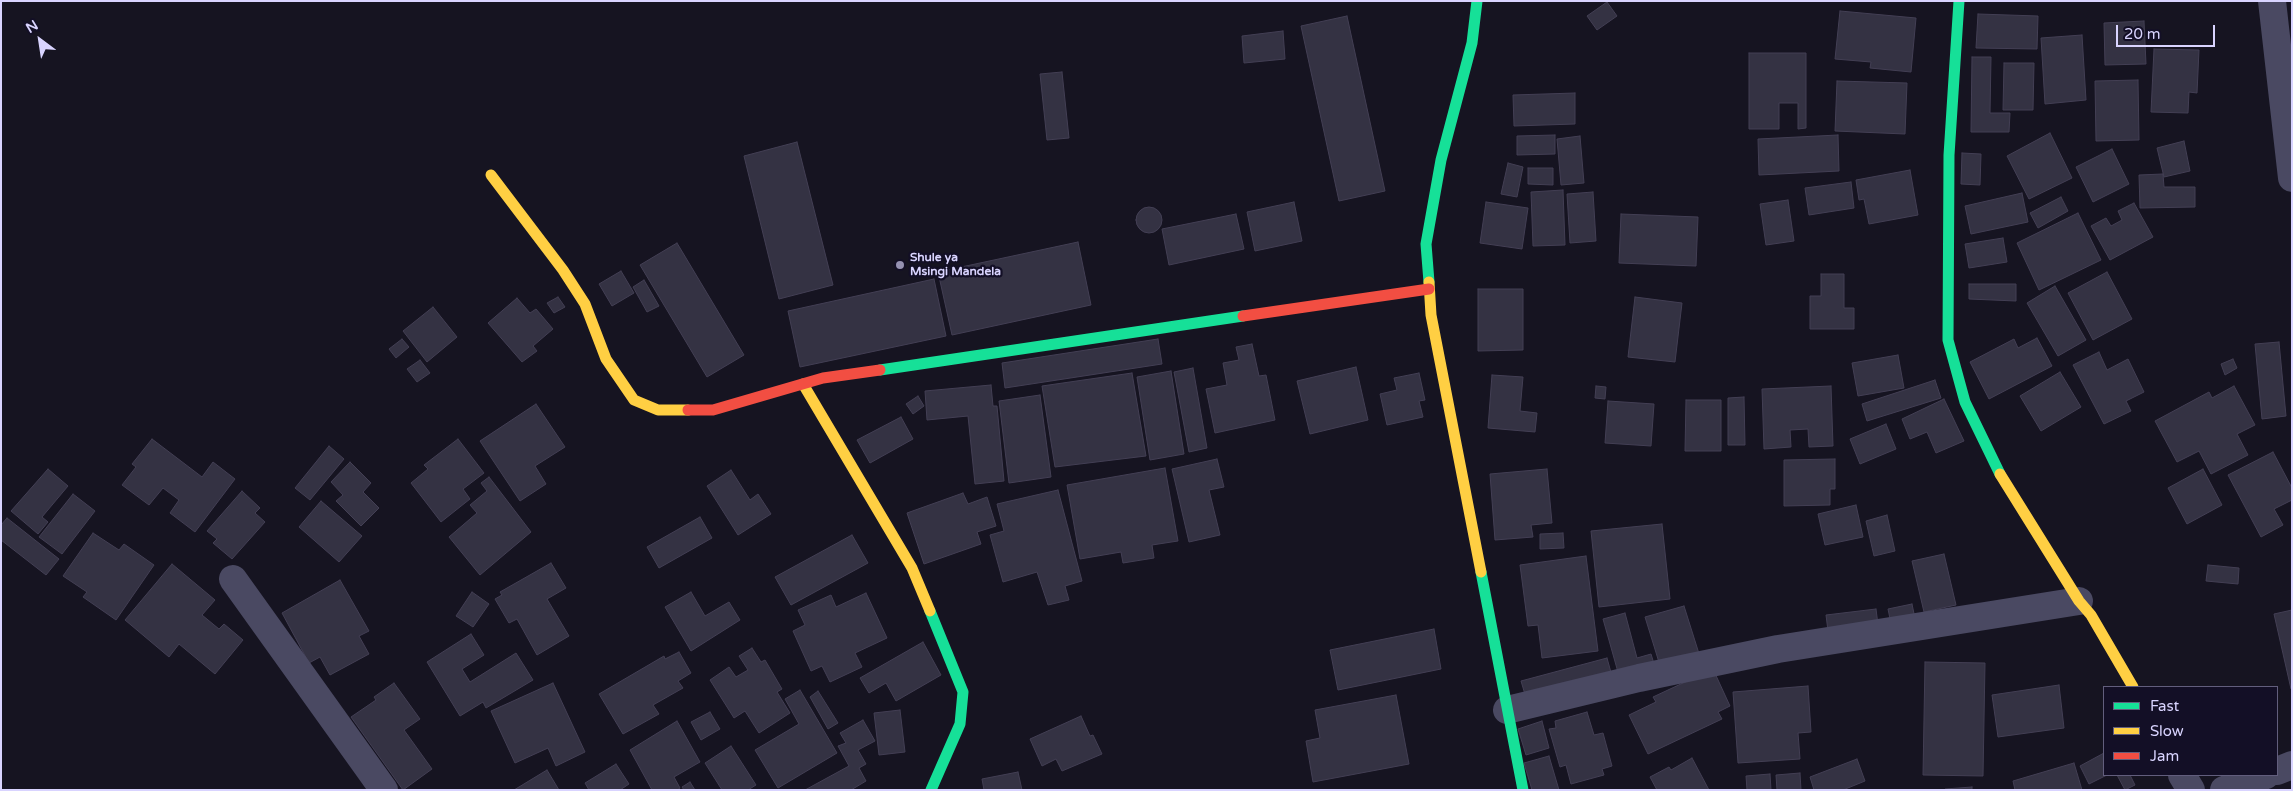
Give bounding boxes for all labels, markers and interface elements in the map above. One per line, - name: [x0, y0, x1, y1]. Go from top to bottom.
- north arrow: [15, 15, 65, 65]
- scale bar: [2118, 15, 2217, 47]
- text: N: [23, 17, 41, 37]
- text: 20 m: [2124, 25, 2161, 43]
- place label: Shule ya Msingi Mandela: [910, 251, 1001, 279]
- marker: Shule ya Msingi Mandela: [894, 259, 906, 271]
- legend: [2103, 686, 2278, 776]
- text: Fast: [2150, 697, 2179, 715]
- text: Slow: [2150, 722, 2184, 740]
- text: Jam: [2150, 747, 2179, 765]

